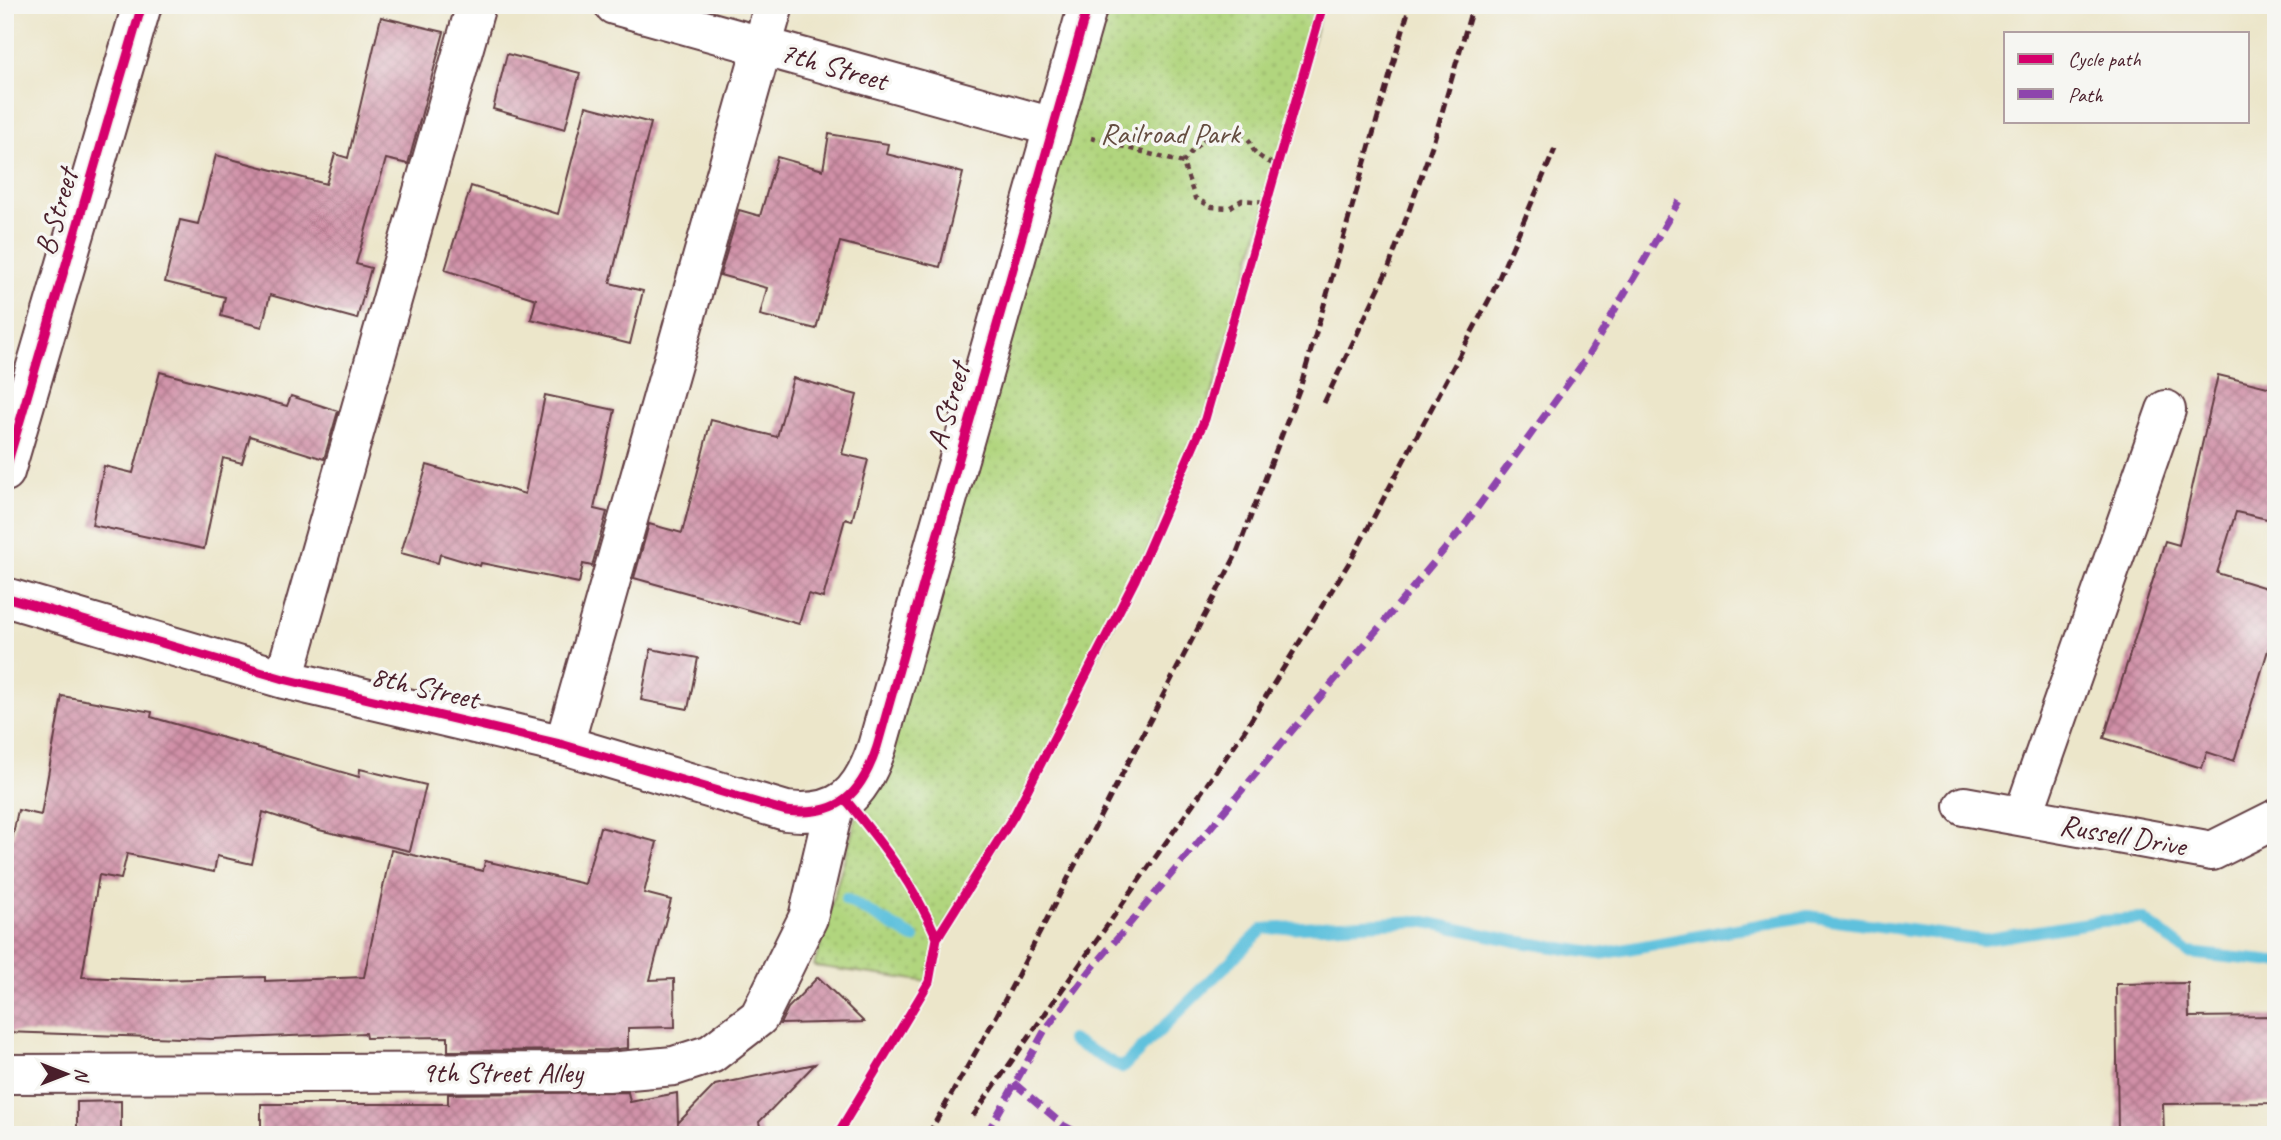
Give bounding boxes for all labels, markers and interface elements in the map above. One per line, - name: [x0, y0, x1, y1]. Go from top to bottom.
- legend: [2004, 32, 2250, 122]
- street label: 7th Street: [776, 33, 895, 100]
- text: Cycle path: [2068, 46, 2141, 72]
- text: Path: [2068, 82, 2104, 108]
- park label: Railroad Park: [1100, 114, 1242, 152]
- street label: B Street: [26, 161, 87, 259]
- street label: A Street: [918, 355, 979, 453]
- street label: 8th Street: [368, 656, 485, 718]
- street label: Russell Drive: [2057, 805, 2191, 865]
- north arrow: [32, 1038, 102, 1108]
- street label: 9th Street Alley: [421, 1053, 585, 1091]
- text: N: [70, 1068, 94, 1083]

